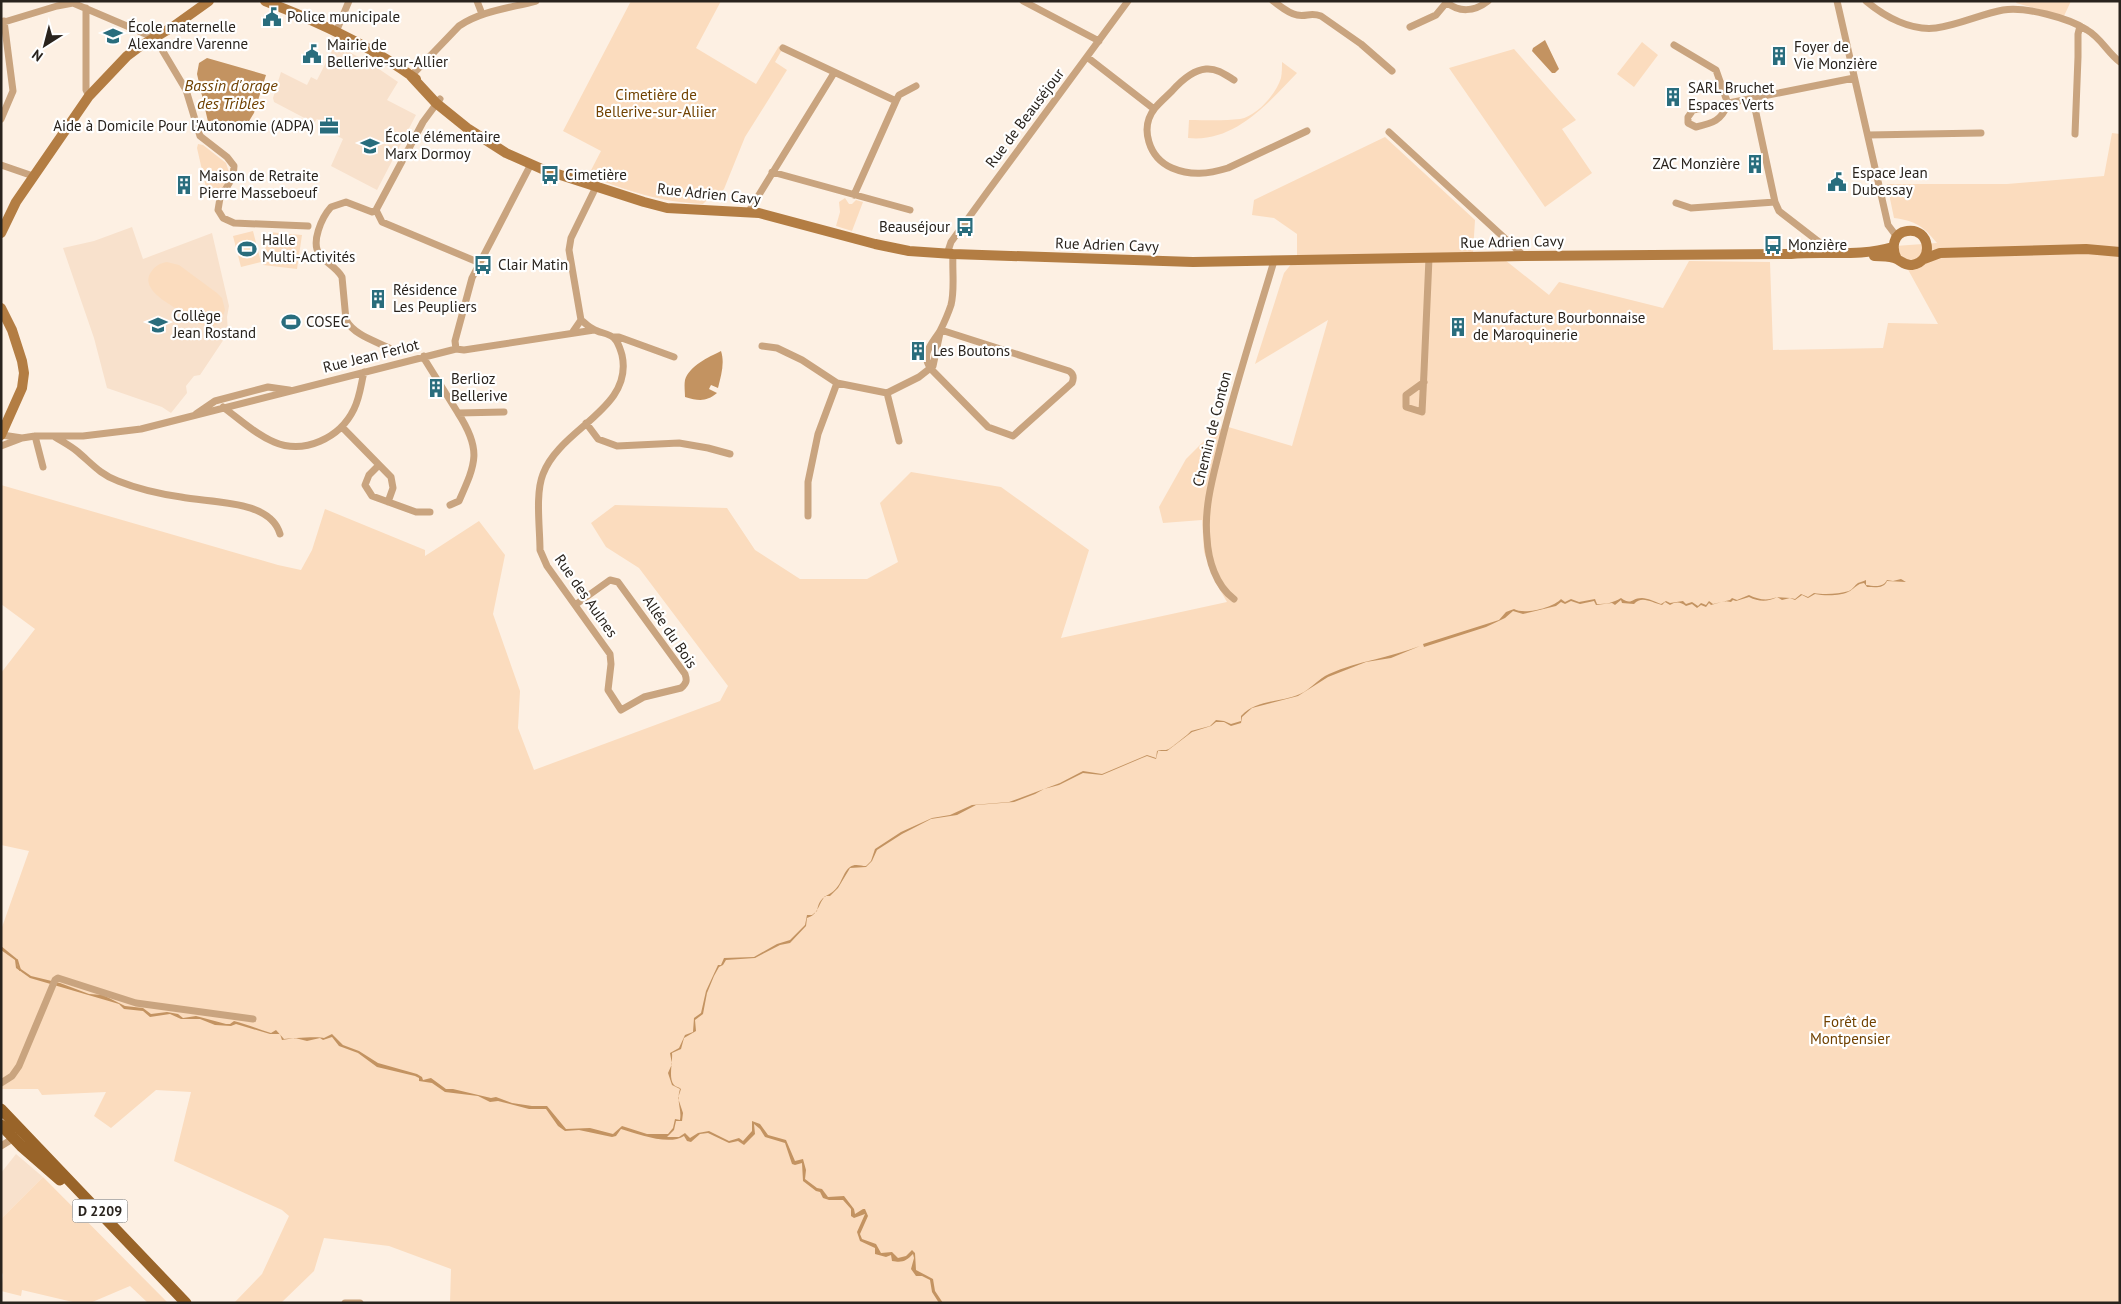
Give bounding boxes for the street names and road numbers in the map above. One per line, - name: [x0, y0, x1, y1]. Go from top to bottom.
- street label: Rue de Beauséjour: [981, 64, 1068, 171]
- street label: Rue Adrien Cavy: [656, 179, 762, 208]
- street label: Rue Adrien Cavy: [1460, 231, 1564, 252]
- street label: Rue Adrien Cavy: [1055, 233, 1159, 256]
- street label: Rue Jean Ferlot: [321, 334, 421, 377]
- street label: Chemin de Conton: [1188, 369, 1235, 488]
- street label: Rue des Aulnes: [551, 550, 622, 641]
- street label: Allée du Bois: [639, 592, 702, 672]
- road number: D 2209: [72, 1200, 128, 1222]

